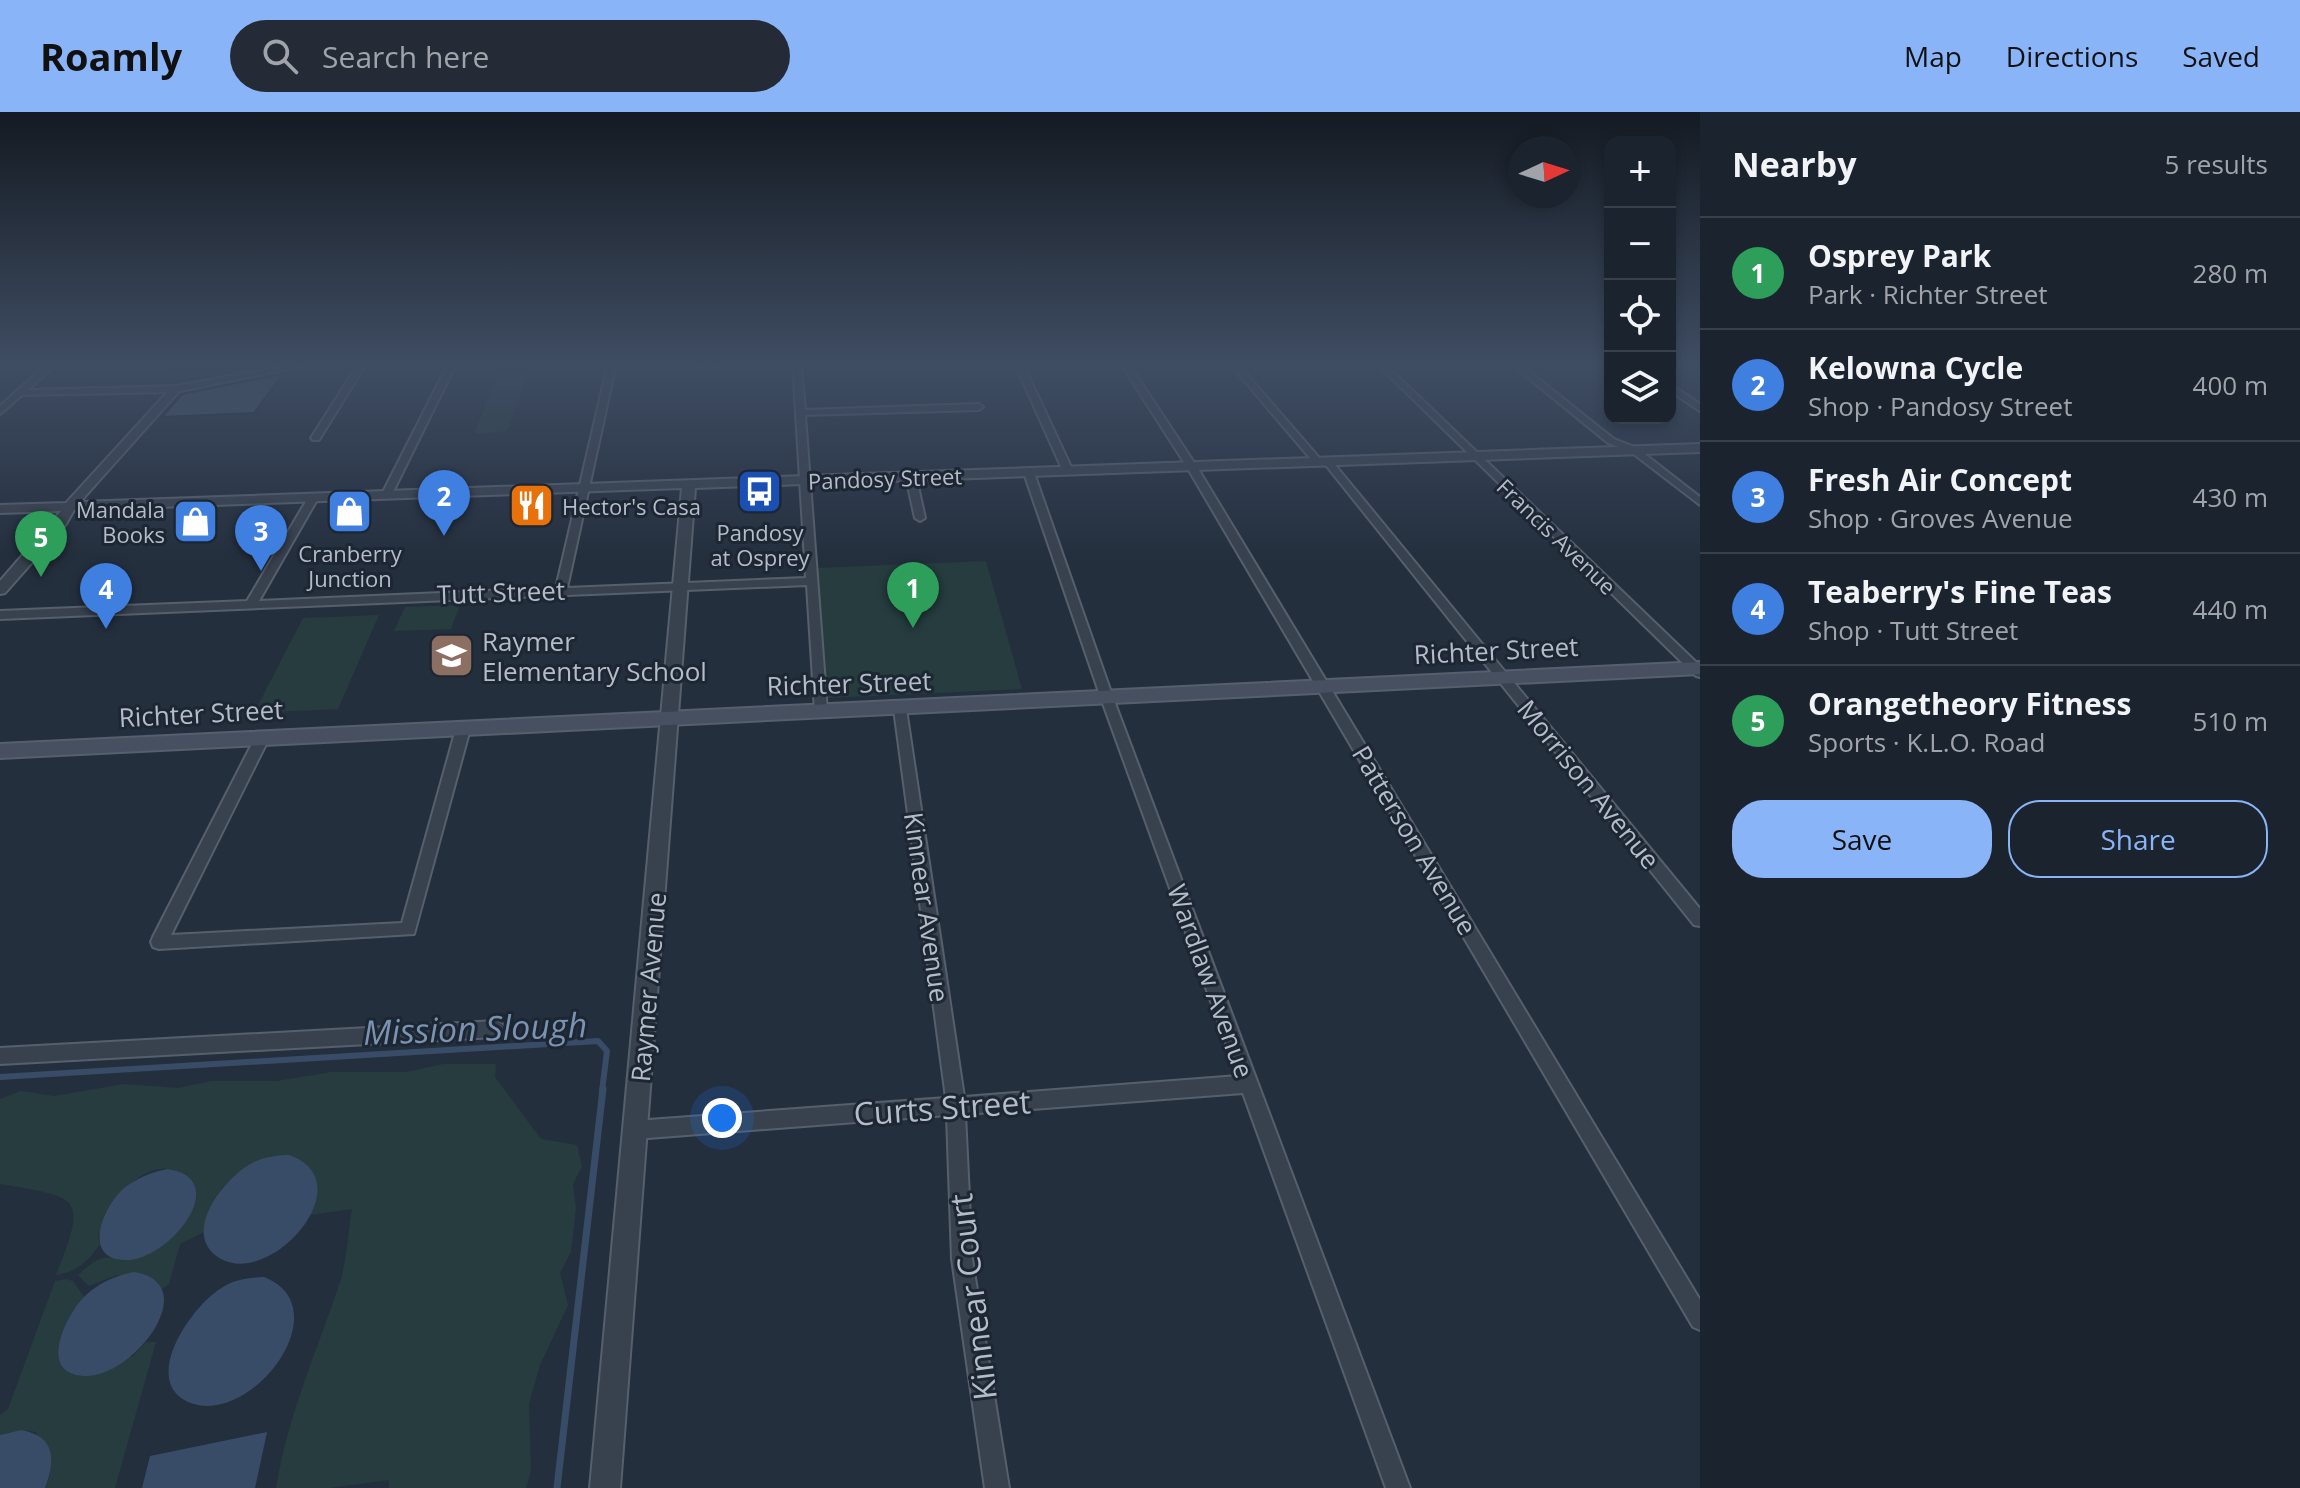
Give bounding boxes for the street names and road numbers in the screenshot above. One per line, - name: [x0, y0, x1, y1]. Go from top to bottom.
- street label: Pandosy Street: [807, 460, 963, 496]
- street label: Francis Avenue: [1491, 471, 1623, 601]
- street label: Tutt Street: [436, 572, 566, 612]
- street label: Richter Street: [1413, 628, 1579, 672]
- street label: Richter Street: [766, 662, 932, 704]
- street label: Richter Street: [118, 691, 284, 735]
- street label: Morrison Avenue: [1510, 692, 1668, 876]
- street label: Patterson Avenue: [1344, 739, 1486, 941]
- street label: Kinnear Avenue: [896, 810, 958, 1004]
- street label: Wardlaw Avenue: [1159, 879, 1263, 1083]
- street label: Raymer Avenue: [622, 891, 674, 1083]
- street label: Curts Street: [852, 1079, 1032, 1135]
- street label: Kinnear Court: [938, 1191, 1006, 1403]

